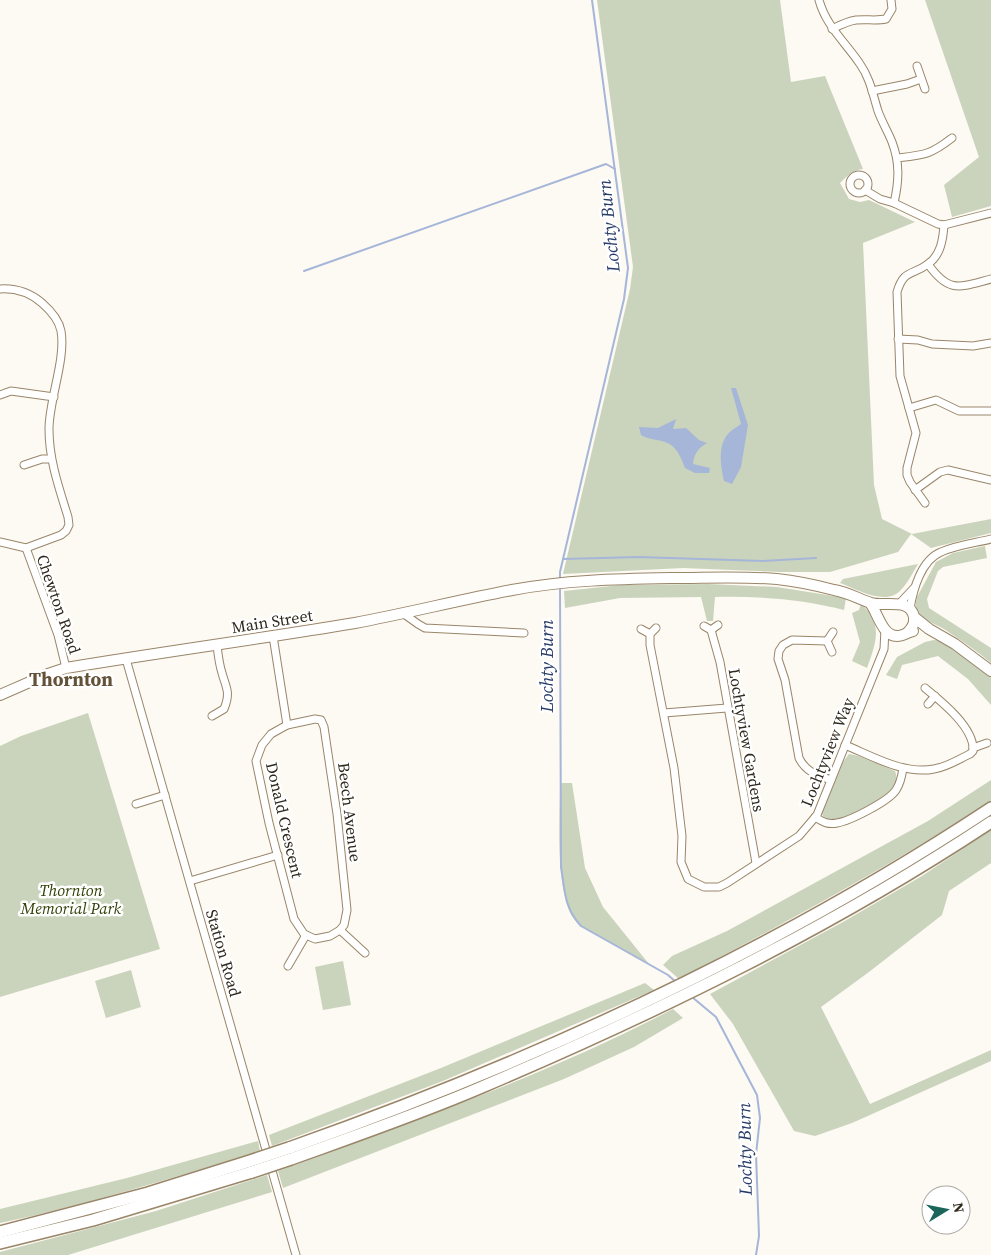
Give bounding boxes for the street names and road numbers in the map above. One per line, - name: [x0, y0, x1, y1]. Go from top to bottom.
- street label: Chewton Road: [32, 551, 86, 657]
- street label: Main Street: [230, 604, 315, 638]
- street label: Lochtyview Gardens: [724, 667, 770, 814]
- street label: Lochtyview Way: [795, 693, 859, 810]
- street label: Donald Crescent: [261, 760, 309, 881]
- street label: Beech Avenue: [333, 761, 367, 863]
- street label: Station Road: [201, 907, 247, 999]

